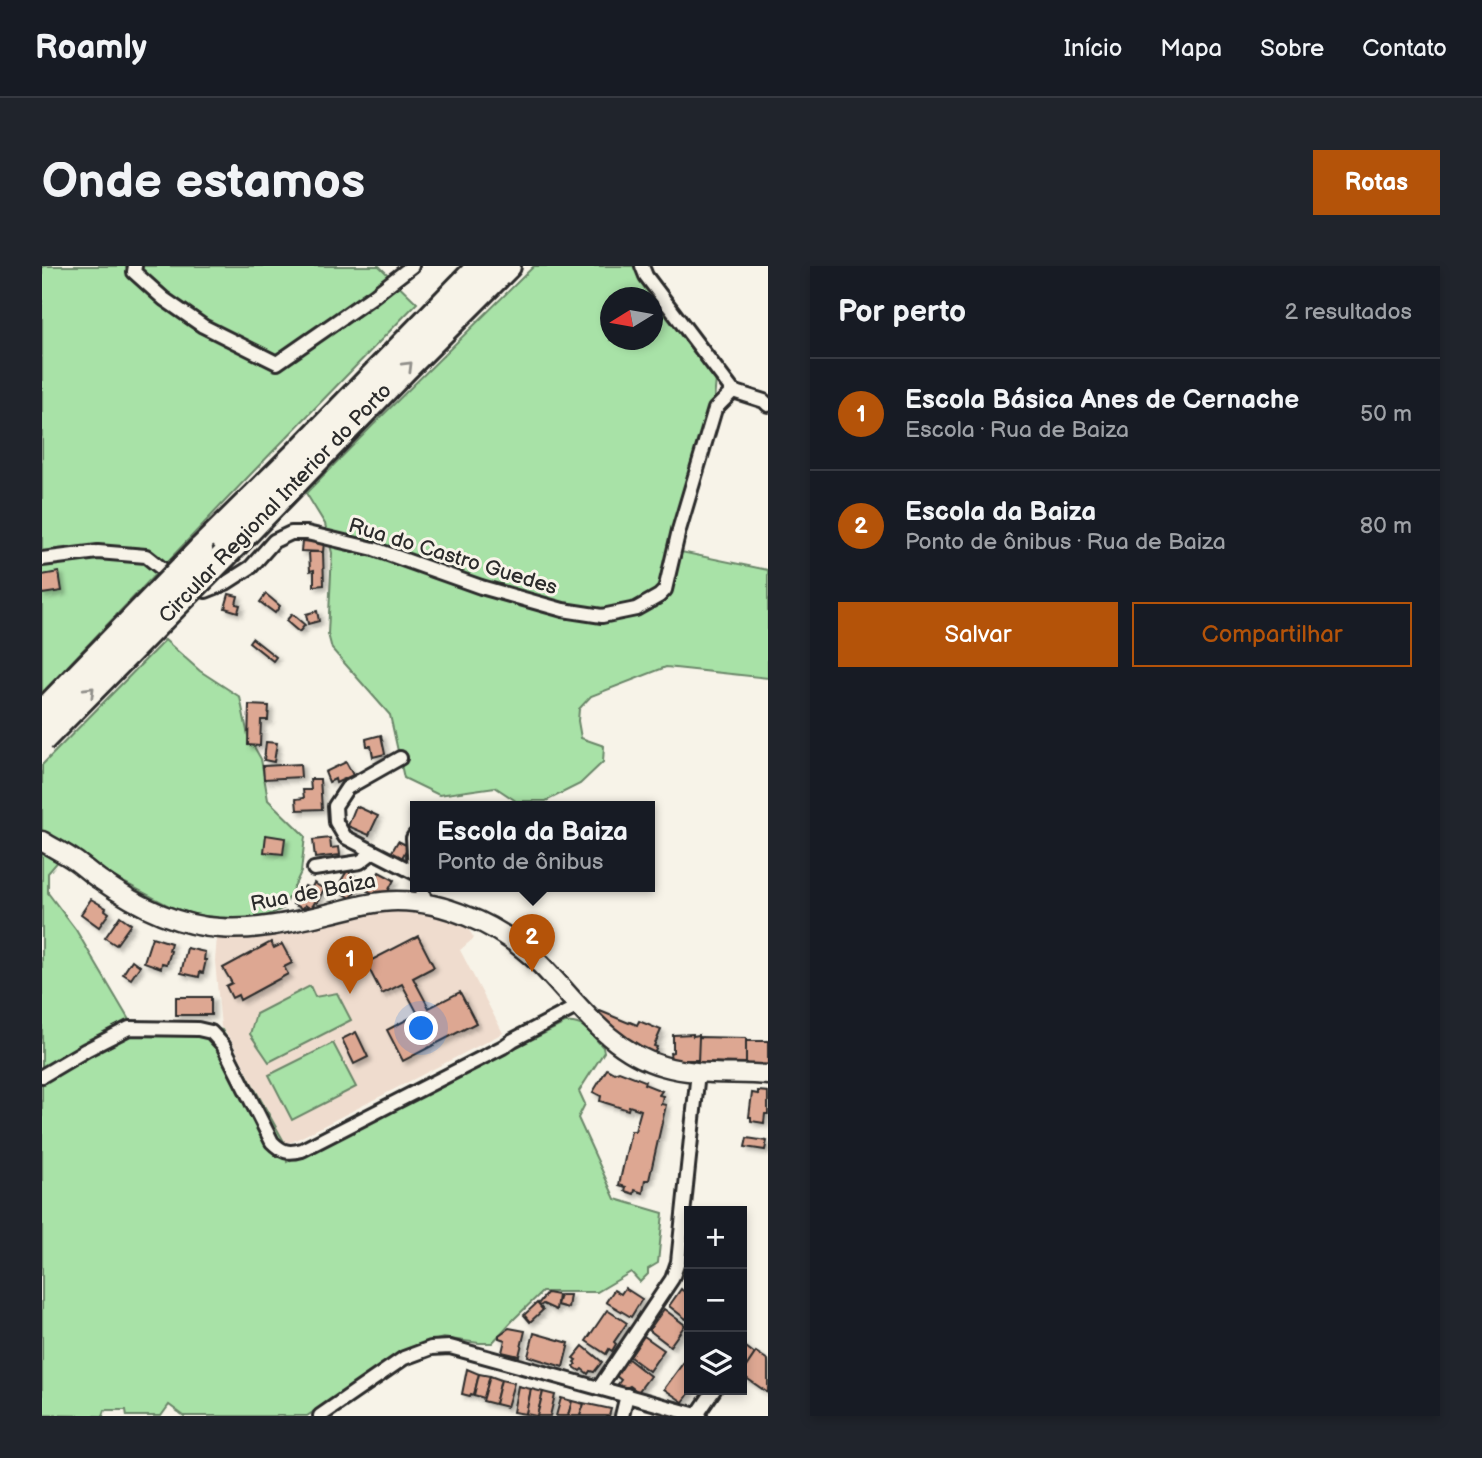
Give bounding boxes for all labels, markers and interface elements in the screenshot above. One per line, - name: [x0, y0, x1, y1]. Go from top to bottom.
- text: Roamly: [35, 28, 147, 68]
- text: Início: [1064, 34, 1122, 63]
- text: Mapa: [1160, 34, 1222, 63]
- text: Sobre: [1260, 34, 1324, 63]
- text: Contato: [1362, 34, 1447, 63]
- button: Rotas: [1313, 150, 1440, 215]
- text: Onde estamos: [42, 153, 365, 212]
- north arrow: [600, 287, 663, 350]
- text: Por perto: [838, 294, 966, 330]
- text: 2 resultados: [1284, 298, 1412, 326]
- one-way arrow: [400, 362, 412, 374]
- street label: Circular Regional Interior do Porto: [154, 378, 397, 628]
- text: Escola Básica Anes de Cernache: [905, 385, 1299, 416]
- text: 1: [856, 400, 866, 428]
- text: 50 m: [1360, 400, 1412, 428]
- text: Escola · Rua de Baiza: [905, 416, 1129, 444]
- text: Escola da Baiza: [905, 497, 1096, 528]
- text: 2: [854, 512, 868, 540]
- text: 80 m: [1360, 512, 1412, 540]
- street label: Rua do Castro Guedes: [345, 513, 560, 600]
- text: Ponto de ônibus · Rua de Baiza: [905, 528, 1226, 556]
- button: Salvar: [838, 602, 1118, 667]
- button: Compartilhar: [1132, 602, 1412, 667]
- one-way arrow: [81, 687, 94, 700]
- popup: [410, 801, 655, 892]
- text: Escola da Baiza: [437, 817, 628, 848]
- text: Ponto de ônibus: [437, 848, 603, 876]
- street label: Rua de Baiza: [248, 868, 378, 917]
- pin: 2: [509, 914, 555, 972]
- pin: 1: [327, 936, 373, 994]
- your location: [404, 1011, 438, 1045]
- map controls: [684, 1206, 747, 1395]
- button: +: [684, 1206, 747, 1269]
- button: −: [684, 1269, 747, 1332]
- button: layers: [684, 1332, 747, 1395]

